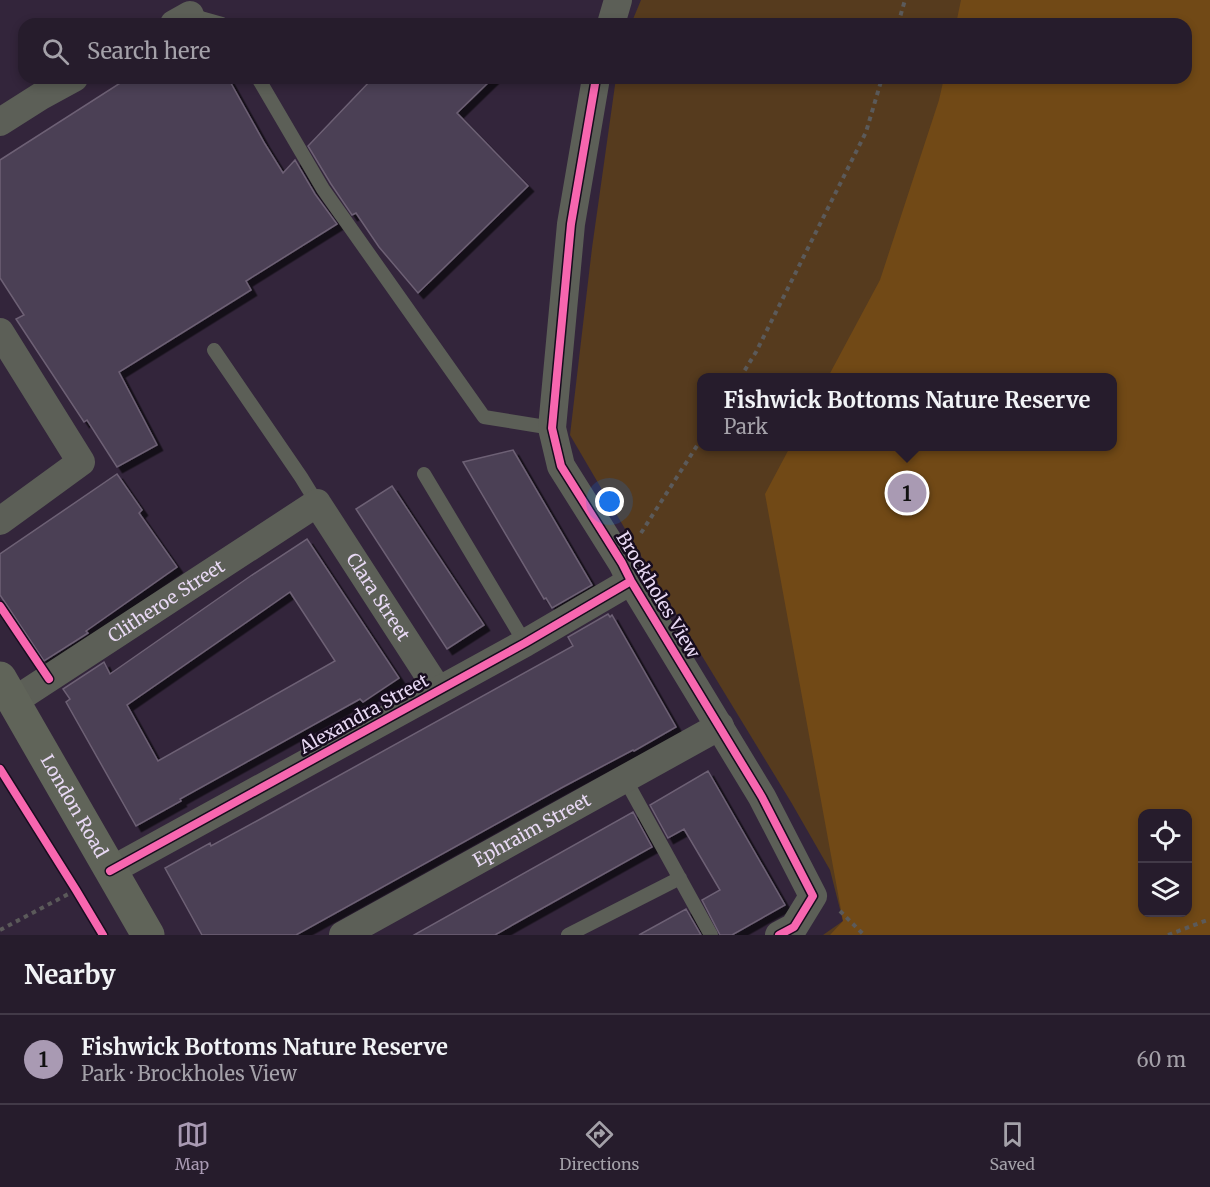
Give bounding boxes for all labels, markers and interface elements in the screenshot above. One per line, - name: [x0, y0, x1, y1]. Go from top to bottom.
- search box: [18, 18, 1192, 84]
- icon: search: [39, 35, 72, 68]
- text: Search here: [87, 37, 210, 65]
- popup: [697, 373, 1117, 451]
- text: Fishwick Bottoms Nature Reserve: [723, 386, 1091, 414]
- text: Park: [723, 414, 768, 439]
- pin: 1: [888, 470, 926, 516]
- your location: [595, 487, 624, 516]
- street label: Brockholes View: [612, 527, 706, 663]
- street label: Clara Street: [341, 548, 415, 645]
- street label: Clitheroe Street: [103, 554, 229, 648]
- street label: Alexandra Street: [294, 668, 433, 759]
- street label: London Road: [36, 750, 113, 862]
- street label: Ephraim Street: [469, 788, 595, 872]
- map controls: [1138, 809, 1192, 917]
- button: locate: [1138, 809, 1192, 863]
- button: layers: [1138, 863, 1192, 917]
- text: Nearby: [24, 958, 116, 991]
- text: Fishwick Bottoms Nature Reserve: [81, 1033, 448, 1061]
- text: 1: [39, 1047, 48, 1072]
- text: 60 m: [1136, 1047, 1186, 1072]
- text: Park · Brockholes View: [81, 1061, 297, 1086]
- tab: Map: [175, 1118, 209, 1174]
- tab: Directions: [559, 1118, 639, 1174]
- tab: Saved: [990, 1118, 1035, 1174]

